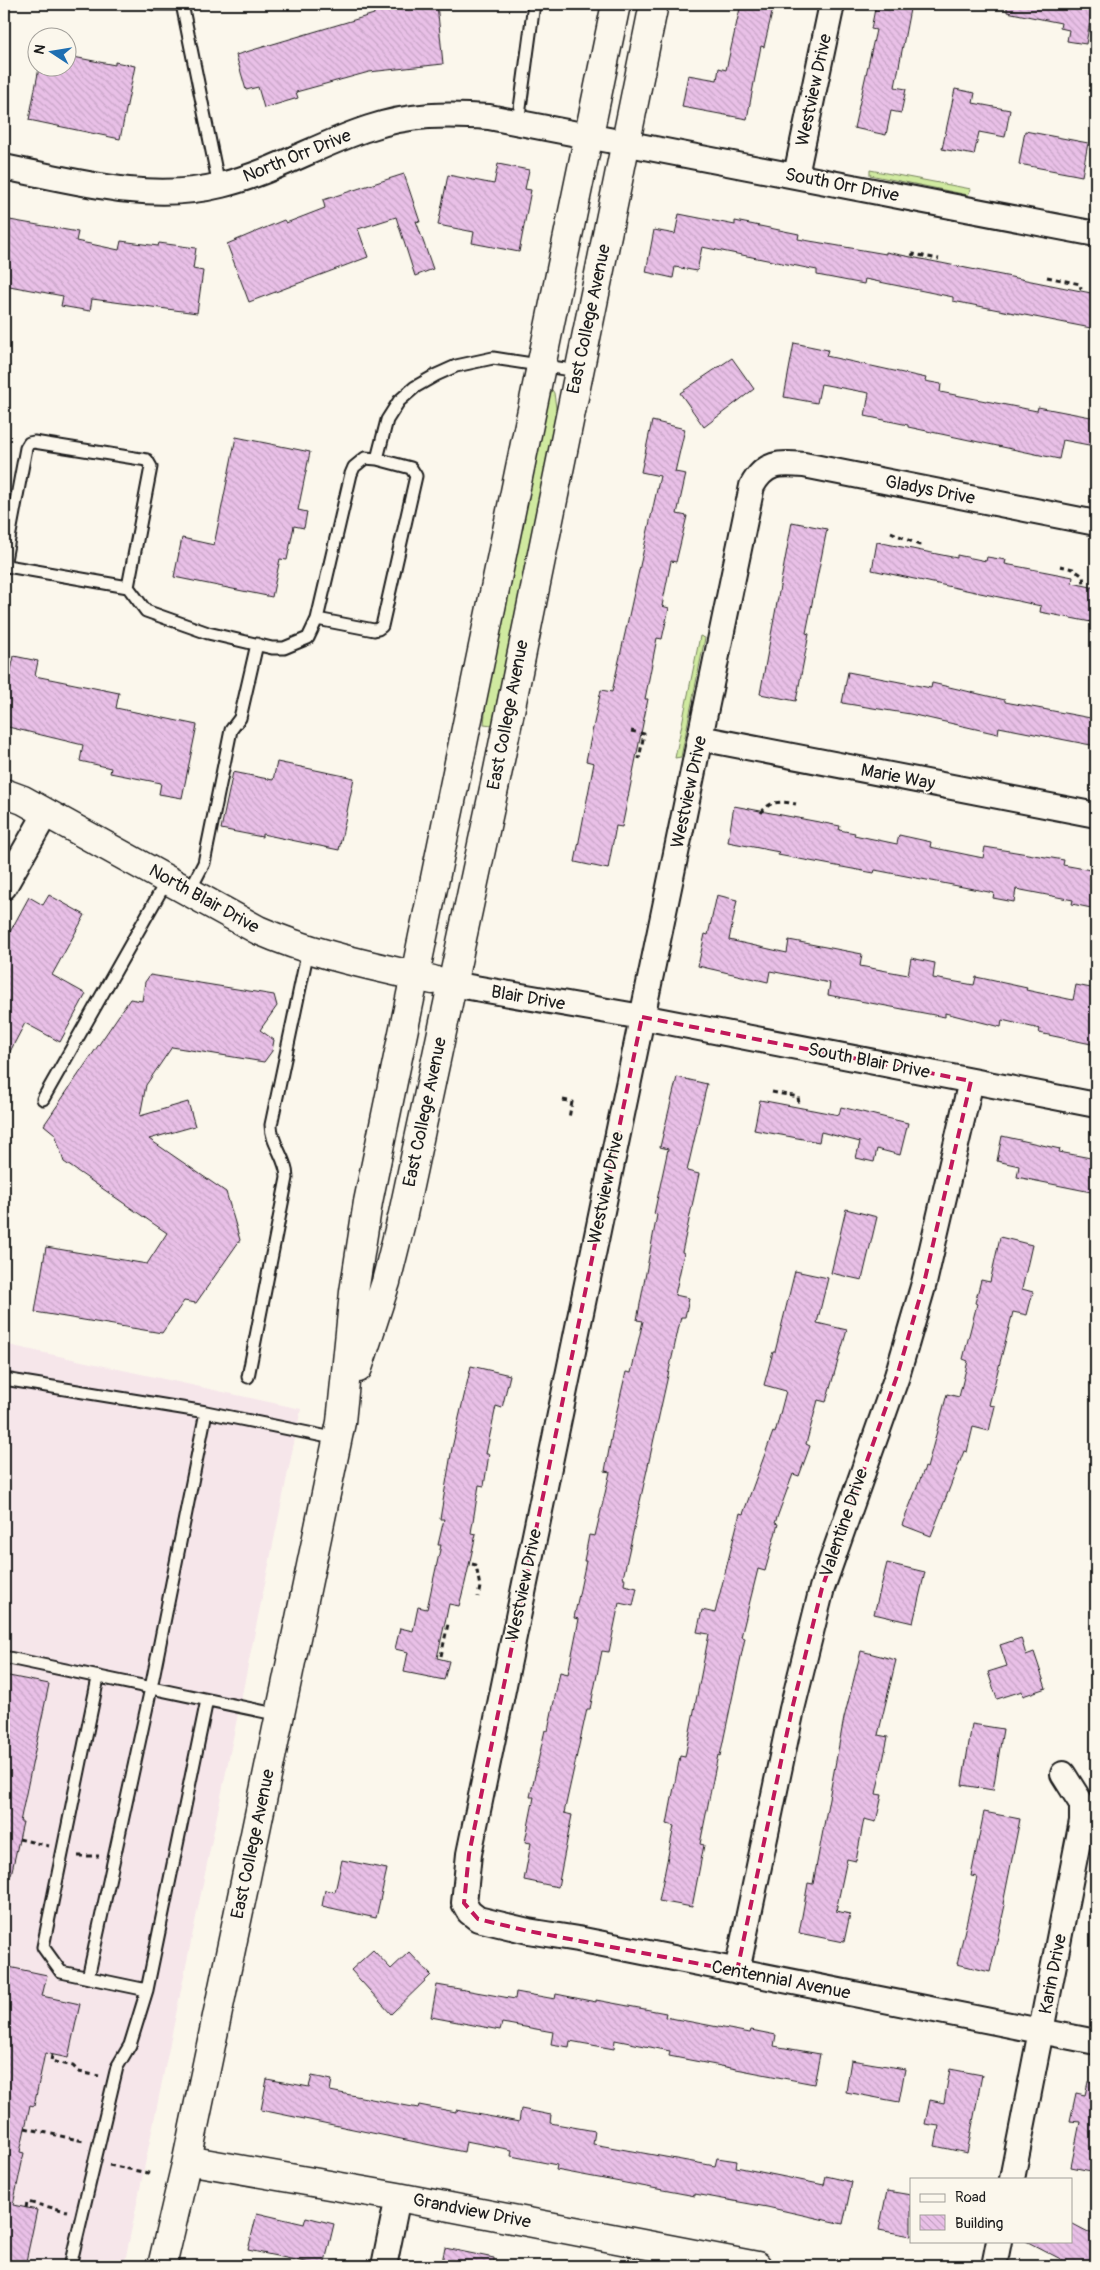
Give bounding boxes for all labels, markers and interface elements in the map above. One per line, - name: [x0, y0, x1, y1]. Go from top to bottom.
- north arrow: [28, 28, 78, 78]
- street label: Westview Drive: [791, 32, 837, 148]
- text: N: [30, 43, 49, 56]
- street label: North Orr Drive: [240, 124, 354, 188]
- street label: South Orr Drive: [783, 163, 901, 207]
- street label: East College Avenue: [562, 242, 616, 396]
- street label: Gladys Drive: [883, 470, 977, 510]
- street label: East College Avenue: [482, 638, 534, 792]
- street label: Westview Drive: [666, 734, 712, 850]
- street label: Marie Way: [859, 759, 937, 796]
- street label: North Blair Drive: [145, 859, 263, 939]
- street label: Blair Drive: [489, 980, 567, 1016]
- street label: East College Avenue: [398, 1035, 452, 1189]
- street label: South Blair Drive: [806, 1038, 932, 1084]
- street label: Westview Drive: [583, 1130, 629, 1246]
- street label: Valentine Drive: [815, 1465, 873, 1580]
- street label: Westview Drive: [501, 1527, 547, 1643]
- street label: East College Avenue: [226, 1767, 280, 1921]
- street label: Karin Drive: [1034, 1932, 1072, 2016]
- street label: Centennial Avenue: [710, 1955, 852, 2005]
- legend: [910, 2178, 1072, 2242]
- street label: Grandview Drive: [411, 2188, 533, 2234]
- text: Road: [955, 2188, 986, 2207]
- text: Building: [955, 2214, 1003, 2233]

